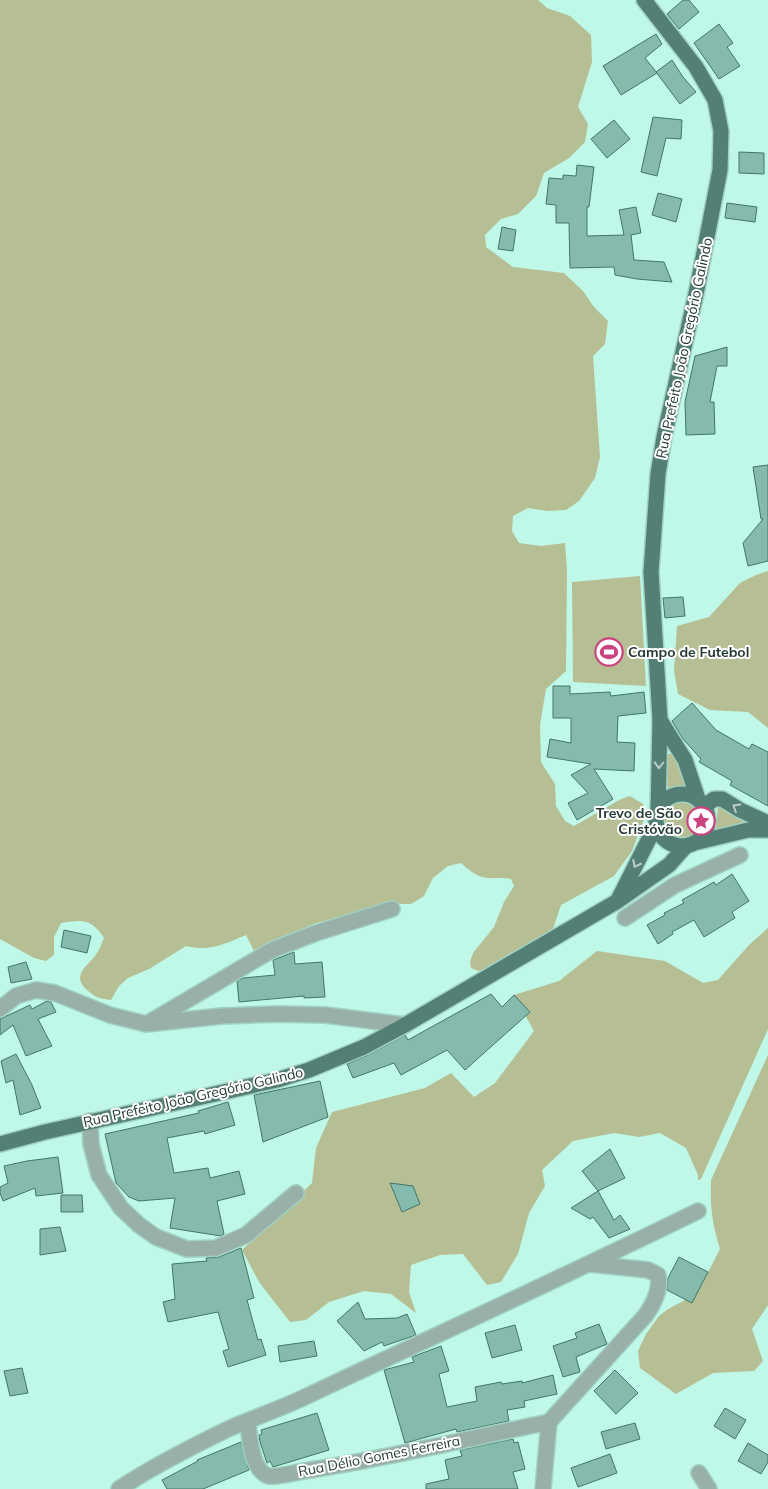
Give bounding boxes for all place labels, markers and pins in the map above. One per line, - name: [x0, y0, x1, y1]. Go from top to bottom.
- sports icon: Campo de Futebol: [594, 637, 624, 667]
- place label: Campo de Futebol: [628, 643, 749, 661]
- place label: Trevo de São Cristóvão: [596, 804, 682, 838]
- place icon: Trevo de São Cristóvão: [686, 806, 716, 836]

